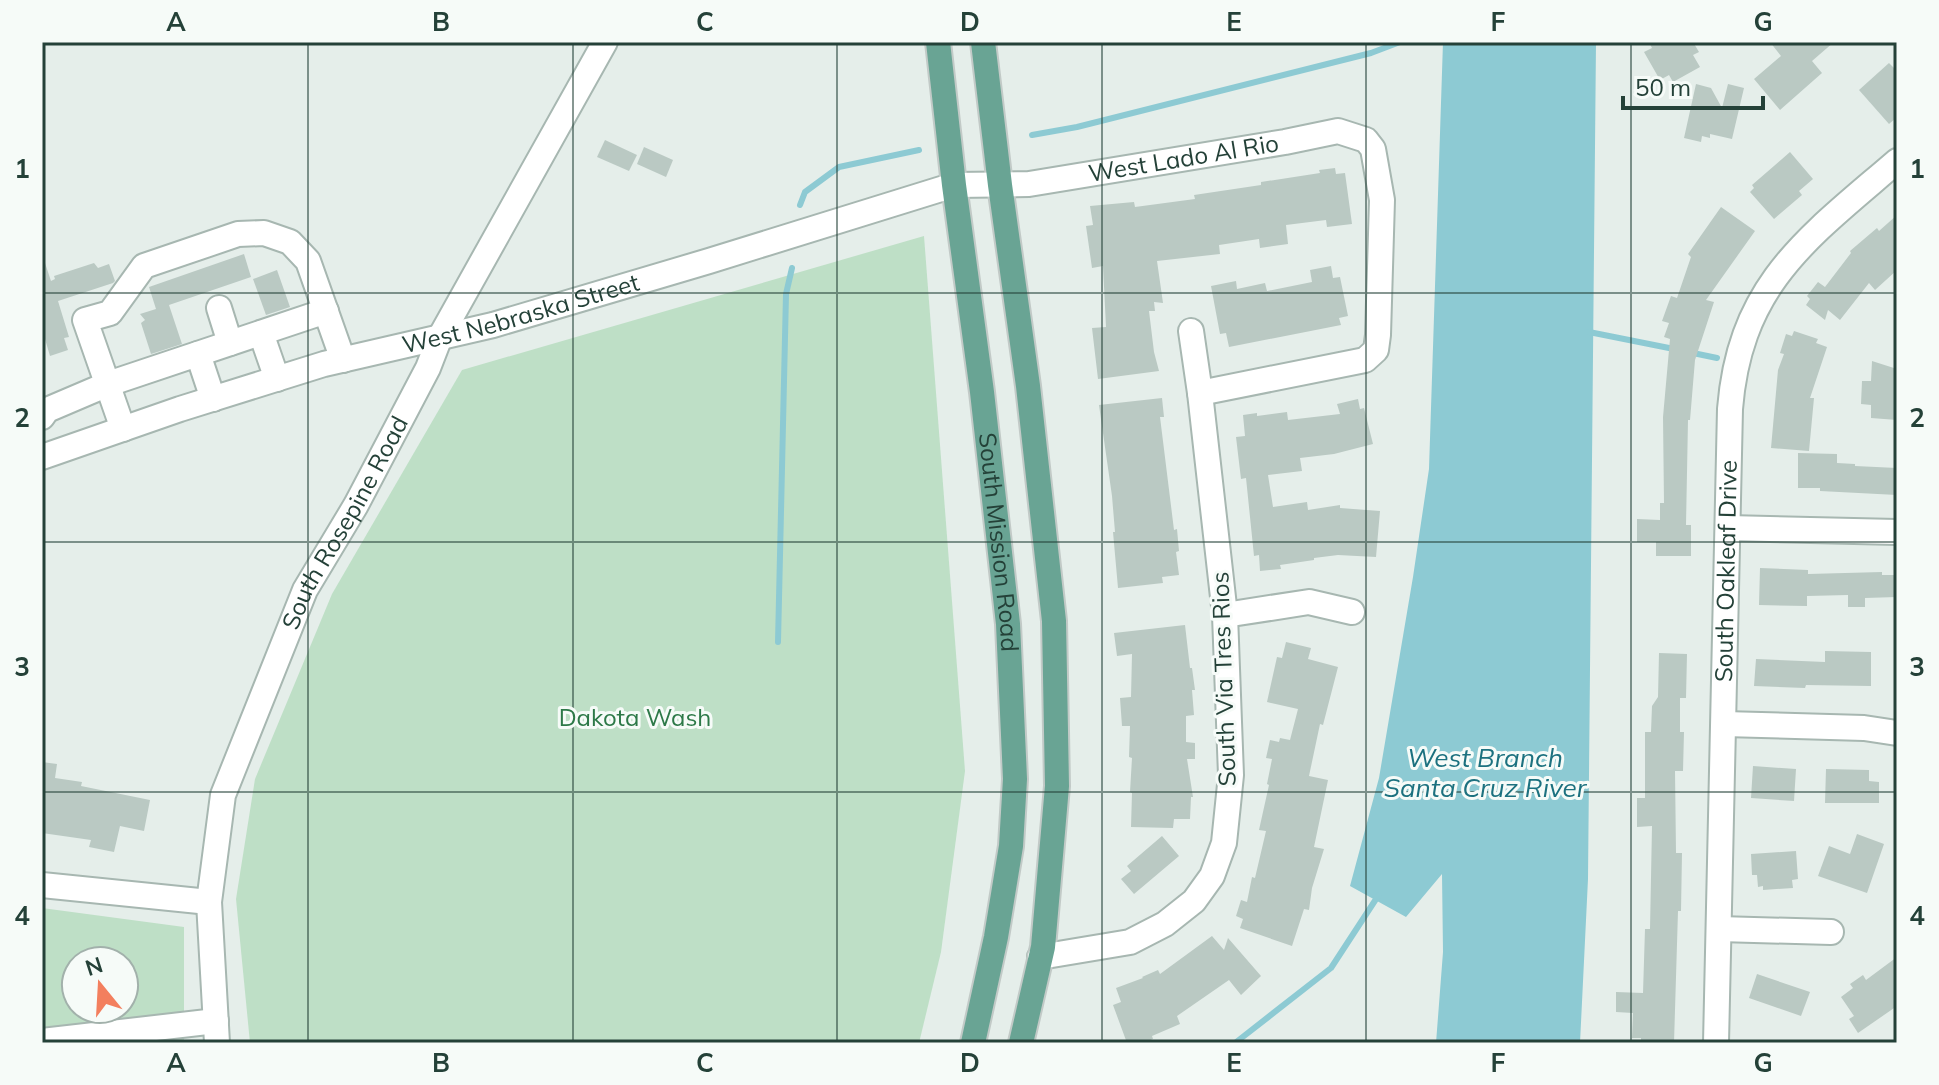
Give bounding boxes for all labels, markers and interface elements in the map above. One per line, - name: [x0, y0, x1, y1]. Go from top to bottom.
- text: A: [166, 5, 186, 38]
- text: B: [432, 5, 450, 38]
- text: C: [696, 5, 714, 38]
- text: D: [960, 5, 980, 38]
- text: E: [1226, 5, 1242, 38]
- text: F: [1491, 5, 1506, 38]
- text: G: [1753, 5, 1773, 38]
- scale bar: [1623, 60, 1763, 110]
- text: 50 m: [1635, 72, 1691, 102]
- street label: West Lado Al Rio: [1086, 127, 1281, 188]
- text: 1: [14, 152, 30, 185]
- text: 1: [1909, 152, 1925, 185]
- street label: West Nebraska Street: [399, 267, 643, 359]
- text: 2: [14, 401, 30, 434]
- text: 2: [1909, 401, 1925, 434]
- street label: South Rosepine Road: [275, 411, 414, 634]
- street label: South Mission Road: [973, 431, 1025, 652]
- street label: South Oakleaf Drive: [1708, 460, 1743, 682]
- street label: South Via Tres Rios: [1204, 571, 1242, 787]
- text: 3: [14, 650, 30, 683]
- text: 3: [1909, 650, 1925, 683]
- park label: Dakota Wash: [559, 702, 711, 732]
- water label: West Branch Santa Cruz River: [1384, 741, 1588, 804]
- text: 4: [14, 899, 30, 932]
- text: 4: [1909, 899, 1925, 932]
- north arrow: [60, 945, 140, 1025]
- text: N: [82, 950, 106, 982]
- text: A: [166, 1046, 186, 1079]
- text: B: [432, 1046, 450, 1079]
- text: C: [696, 1046, 714, 1079]
- text: D: [960, 1046, 980, 1079]
- text: E: [1226, 1046, 1242, 1079]
- text: F: [1491, 1046, 1506, 1079]
- text: G: [1753, 1046, 1773, 1079]

